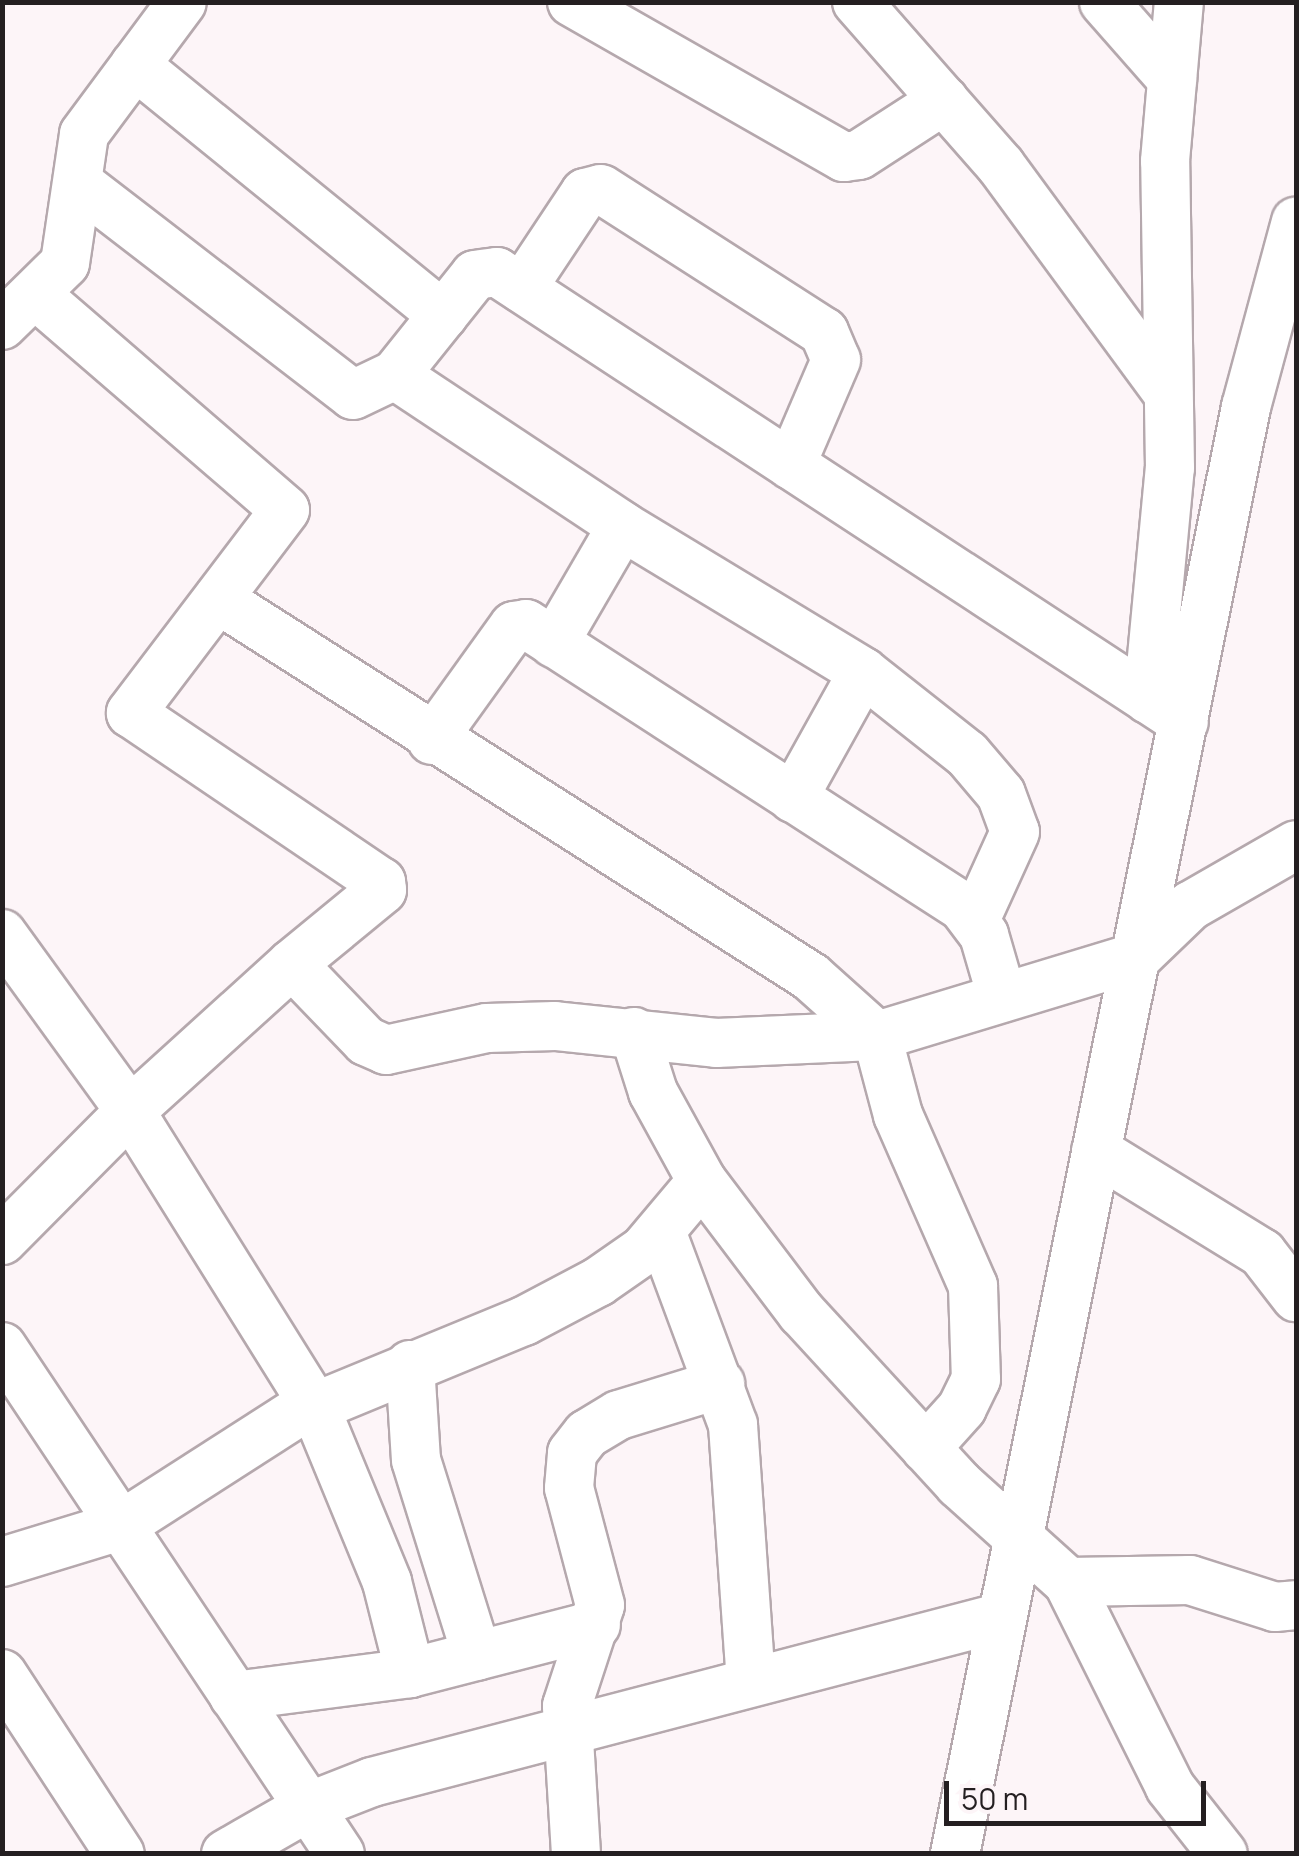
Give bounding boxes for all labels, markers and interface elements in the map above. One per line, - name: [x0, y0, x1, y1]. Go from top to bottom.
- scale bar: [949, 1761, 1212, 1823]
- text: 50 m: [961, 1778, 1028, 1819]

